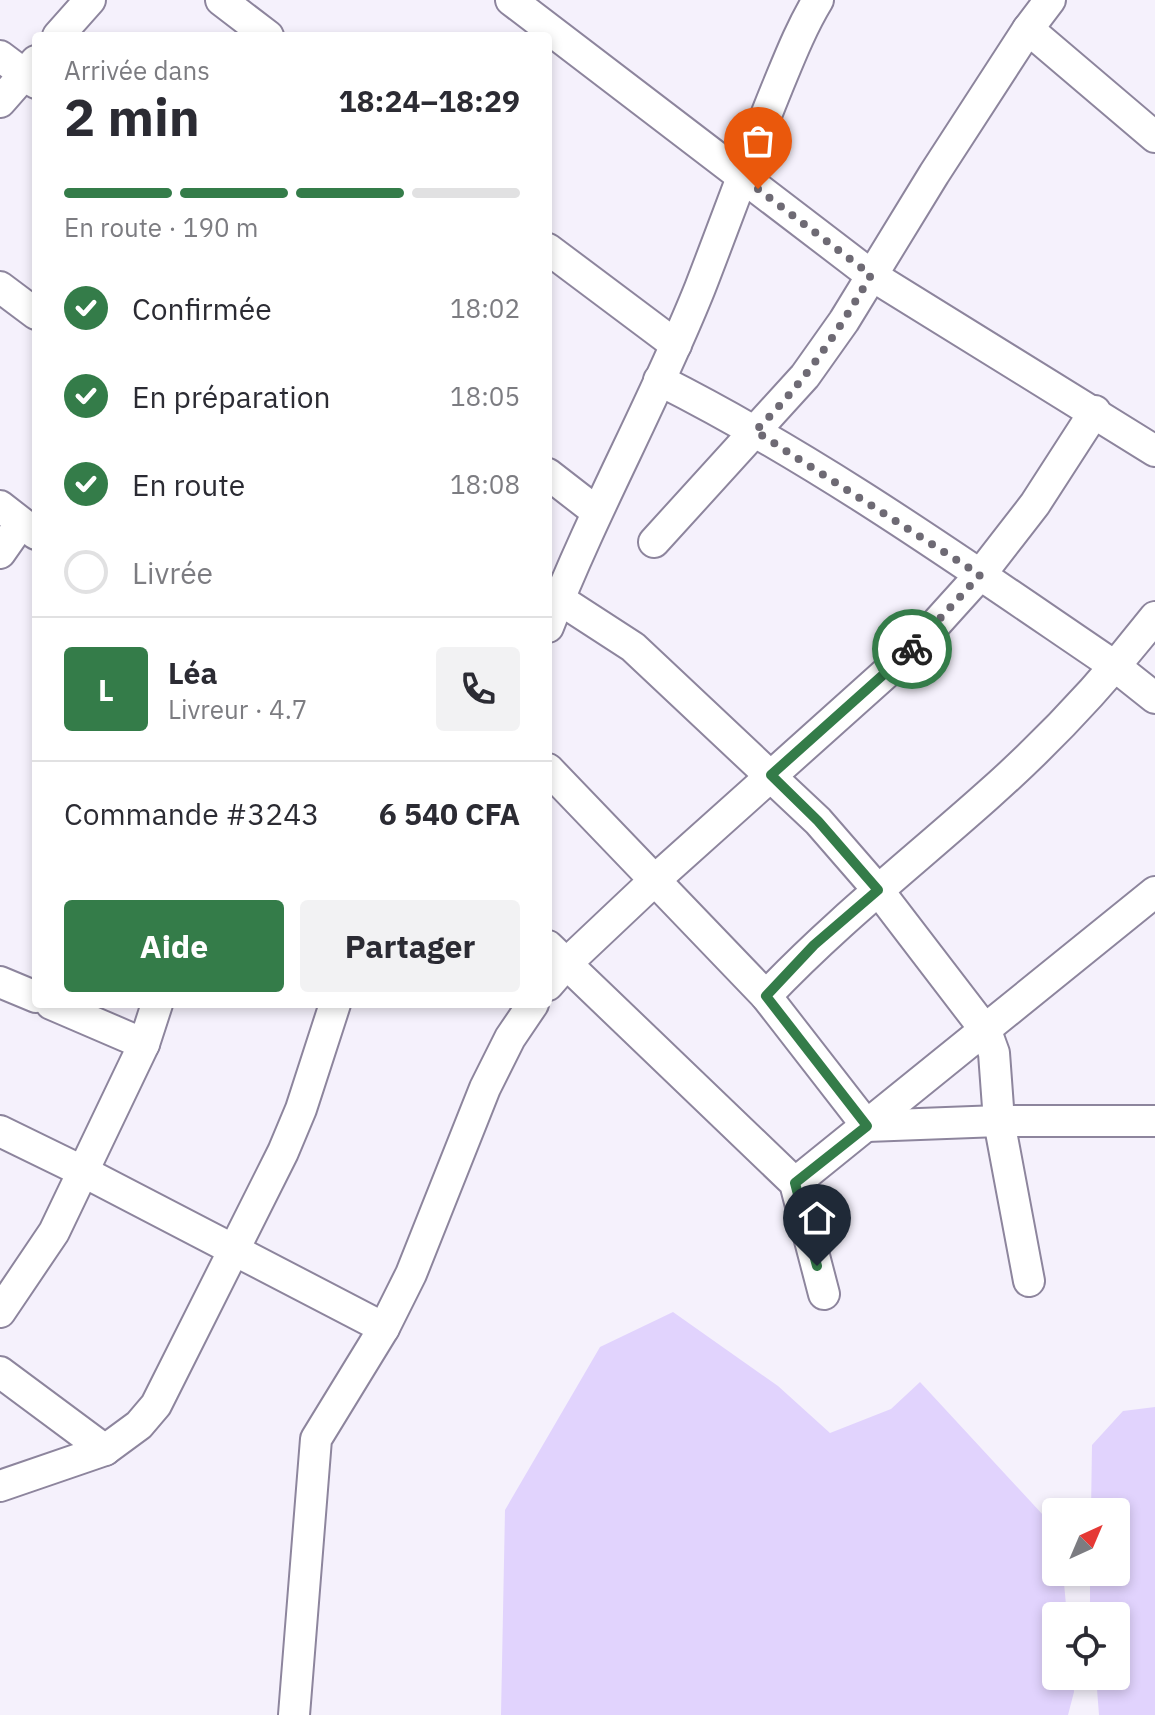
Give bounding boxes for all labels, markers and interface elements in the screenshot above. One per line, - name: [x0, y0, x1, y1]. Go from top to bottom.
- text: Arrivée dans: [64, 53, 210, 87]
- text: 18:24–18:29: [339, 81, 520, 120]
- text: 2 min: [64, 83, 200, 150]
- pin: [724, 107, 792, 189]
- icon: bag: [736, 119, 780, 163]
- text: En route · 190 m: [64, 210, 258, 244]
- icon: check: [64, 286, 108, 330]
- text: Confirmée: [132, 289, 272, 328]
- text: 18:02: [450, 291, 520, 325]
- icon: check: [64, 374, 108, 418]
- text: En préparation: [132, 377, 331, 416]
- text: 18:05: [450, 379, 520, 413]
- icon: check: [64, 462, 108, 506]
- text: En route: [132, 465, 245, 504]
- text: 18:08: [450, 467, 520, 501]
- text: Livrée: [132, 553, 213, 592]
- courier: [872, 609, 952, 689]
- icon: bike: [890, 627, 934, 671]
- button: phone: [436, 647, 520, 731]
- text: Léa: [168, 653, 218, 692]
- text: L: [98, 670, 114, 709]
- text: Livreur · 4.7: [168, 692, 307, 726]
- text: Commande #3243: [64, 794, 319, 833]
- text: 6 540 CFA: [379, 794, 520, 833]
- button: Aide: [64, 900, 284, 992]
- button: Partager: [300, 900, 520, 992]
- pin: [783, 1184, 851, 1266]
- icon: home: [795, 1196, 839, 1240]
- north arrow: [1042, 1498, 1130, 1586]
- map controls: [1042, 1498, 1130, 1690]
- button: locate: [1042, 1602, 1130, 1690]

